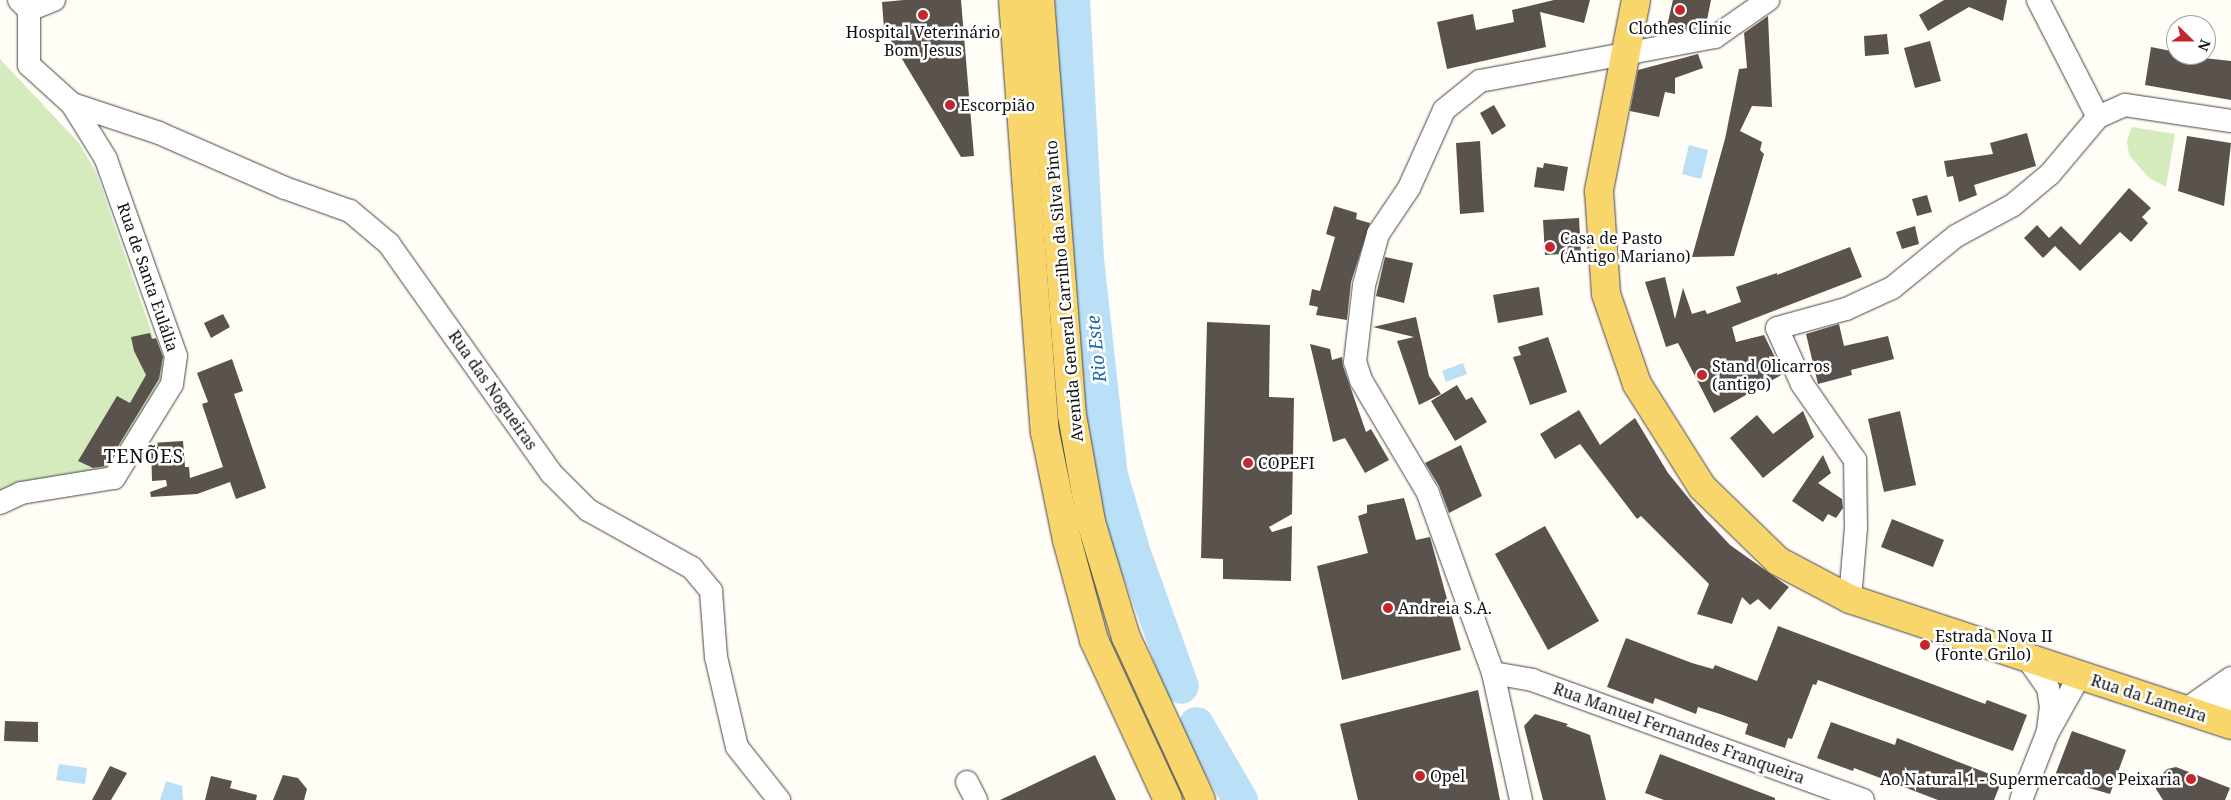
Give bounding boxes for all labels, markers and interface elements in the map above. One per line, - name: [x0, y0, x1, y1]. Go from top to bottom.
- marker: Clothes Clinic: [1674, 4, 1686, 16]
- marker: Hospital Veterinário Bom Jesus: [917, 9, 929, 21]
- north arrow: [2166, 15, 2216, 65]
- place label: Clothes Clinic: [1629, 18, 1731, 38]
- place label: Hospital Veterinário Bom Jesus: [846, 22, 1000, 60]
- text: N: [2194, 37, 2215, 54]
- place label: Escorpião: [960, 95, 1035, 115]
- marker: Escorpião: [944, 99, 956, 111]
- street label: Avenida General Carrilho da Silva Pinto: [1041, 139, 1087, 443]
- street label: Rua de Santa Eulália: [113, 200, 183, 354]
- place label: Casa de Pasto (Antigo Mariano): [1560, 228, 1691, 266]
- marker: Casa de Pasto (Antigo Mariano): [1544, 241, 1556, 253]
- water label: Rio Este: [1082, 314, 1110, 384]
- street label: Rua das Nogueiras: [445, 327, 541, 453]
- place label: Stand Olicarros (antigo): [1712, 356, 1830, 394]
- marker: Stand Olicarros (antigo): [1696, 369, 1708, 381]
- district label: TENÕES: [103, 446, 185, 468]
- place label: COPEFI: [1258, 453, 1315, 473]
- marker: COPEFI: [1242, 457, 1254, 469]
- place label: Andreia S.A.: [1398, 598, 1492, 618]
- marker: Andreia S.A.: [1382, 602, 1394, 614]
- place label: Estrada Nova II (Fonte Grilo): [1935, 626, 2053, 664]
- marker: Estrada Nova II (Fonte Grilo): [1919, 639, 1931, 651]
- street label: Rua da Lameira: [2089, 670, 2209, 726]
- street label: Rua Manuel Fernandes Franqueira: [1551, 678, 1807, 788]
- place label: Opel: [1430, 766, 1465, 786]
- place label: Ao Natural 1 - Supermercado e Peixaria: [1880, 769, 2181, 789]
- marker: Opel: [1414, 770, 1426, 782]
- marker: Ao Natural 1 - Supermercado e Peixaria: [2185, 773, 2197, 785]

